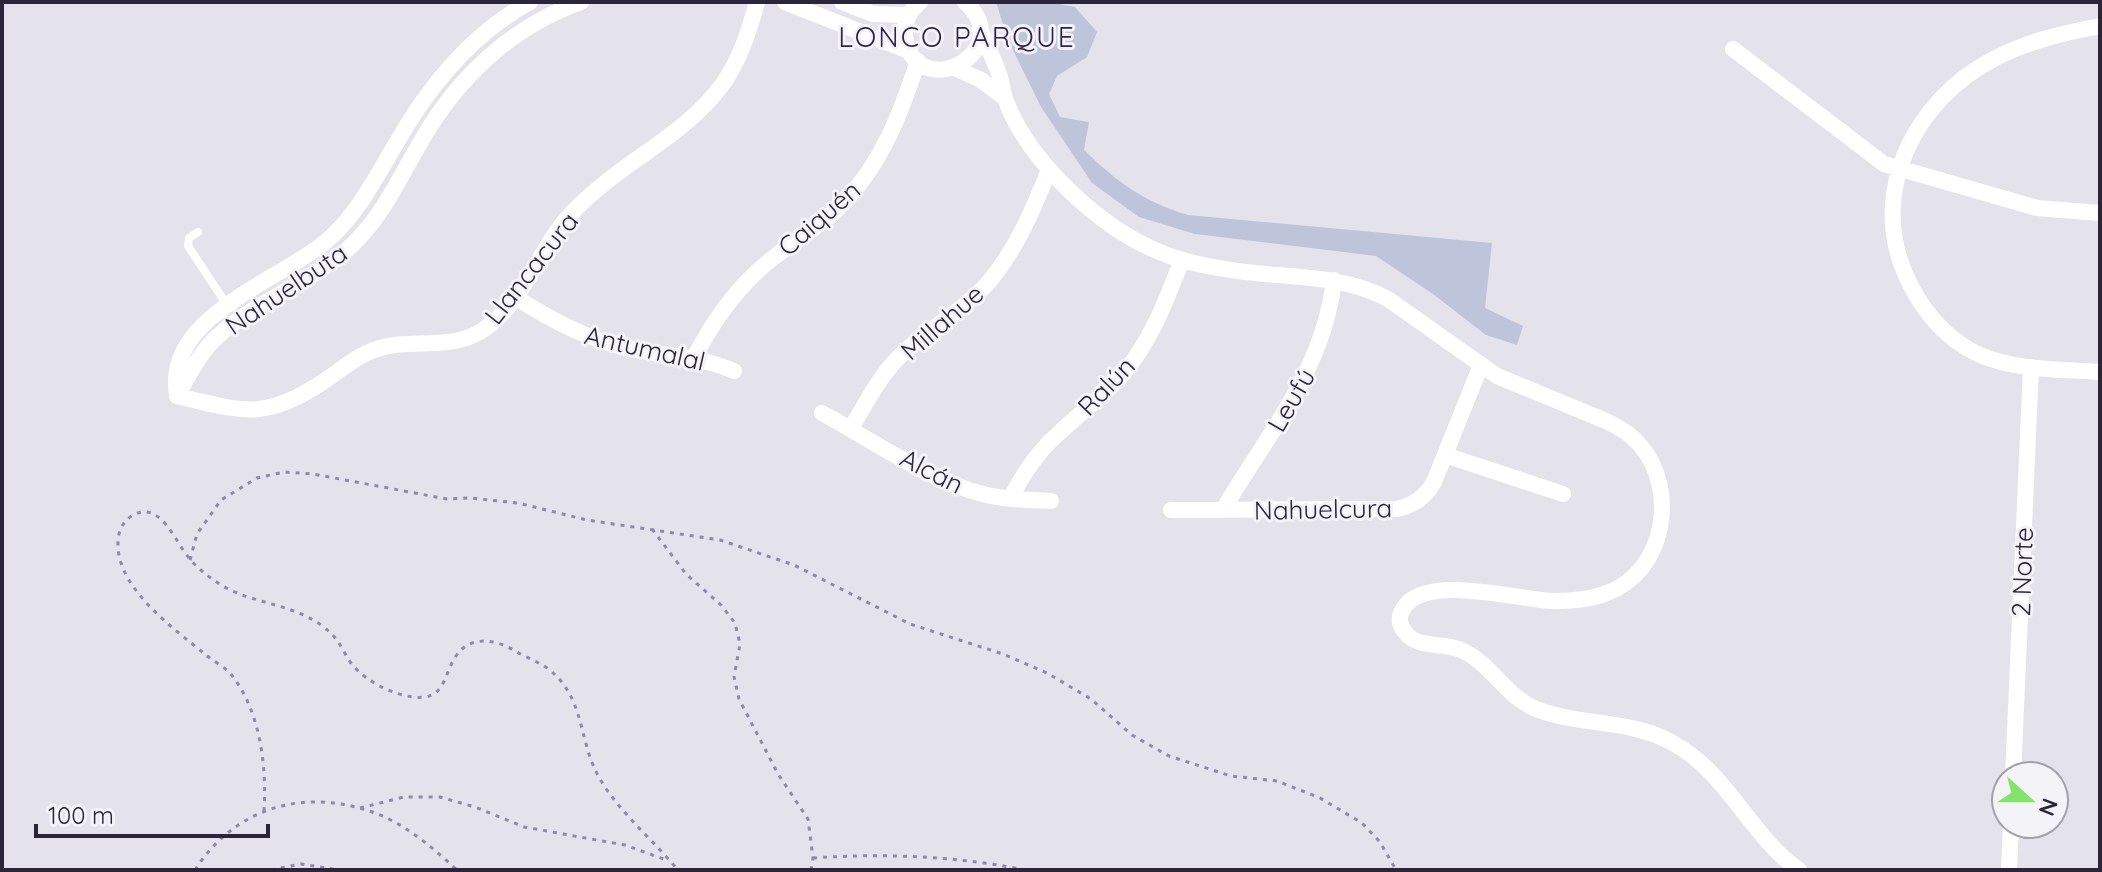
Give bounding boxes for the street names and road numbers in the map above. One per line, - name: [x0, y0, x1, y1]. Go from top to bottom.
- street label: Caiquén: [771, 173, 867, 263]
- street label: Llancacura: [477, 205, 585, 331]
- street label: Nahuelbuta: [219, 236, 353, 342]
- street label: Millahue: [894, 277, 990, 367]
- street label: Antumalal: [582, 318, 708, 378]
- street label: Ralún: [1070, 350, 1142, 422]
- street label: Leufú: [1260, 363, 1322, 437]
- street label: Alcán: [895, 441, 969, 501]
- street label: Nahuelcura: [1254, 491, 1392, 527]
- street label: 2 Norte: [2004, 527, 2040, 617]

